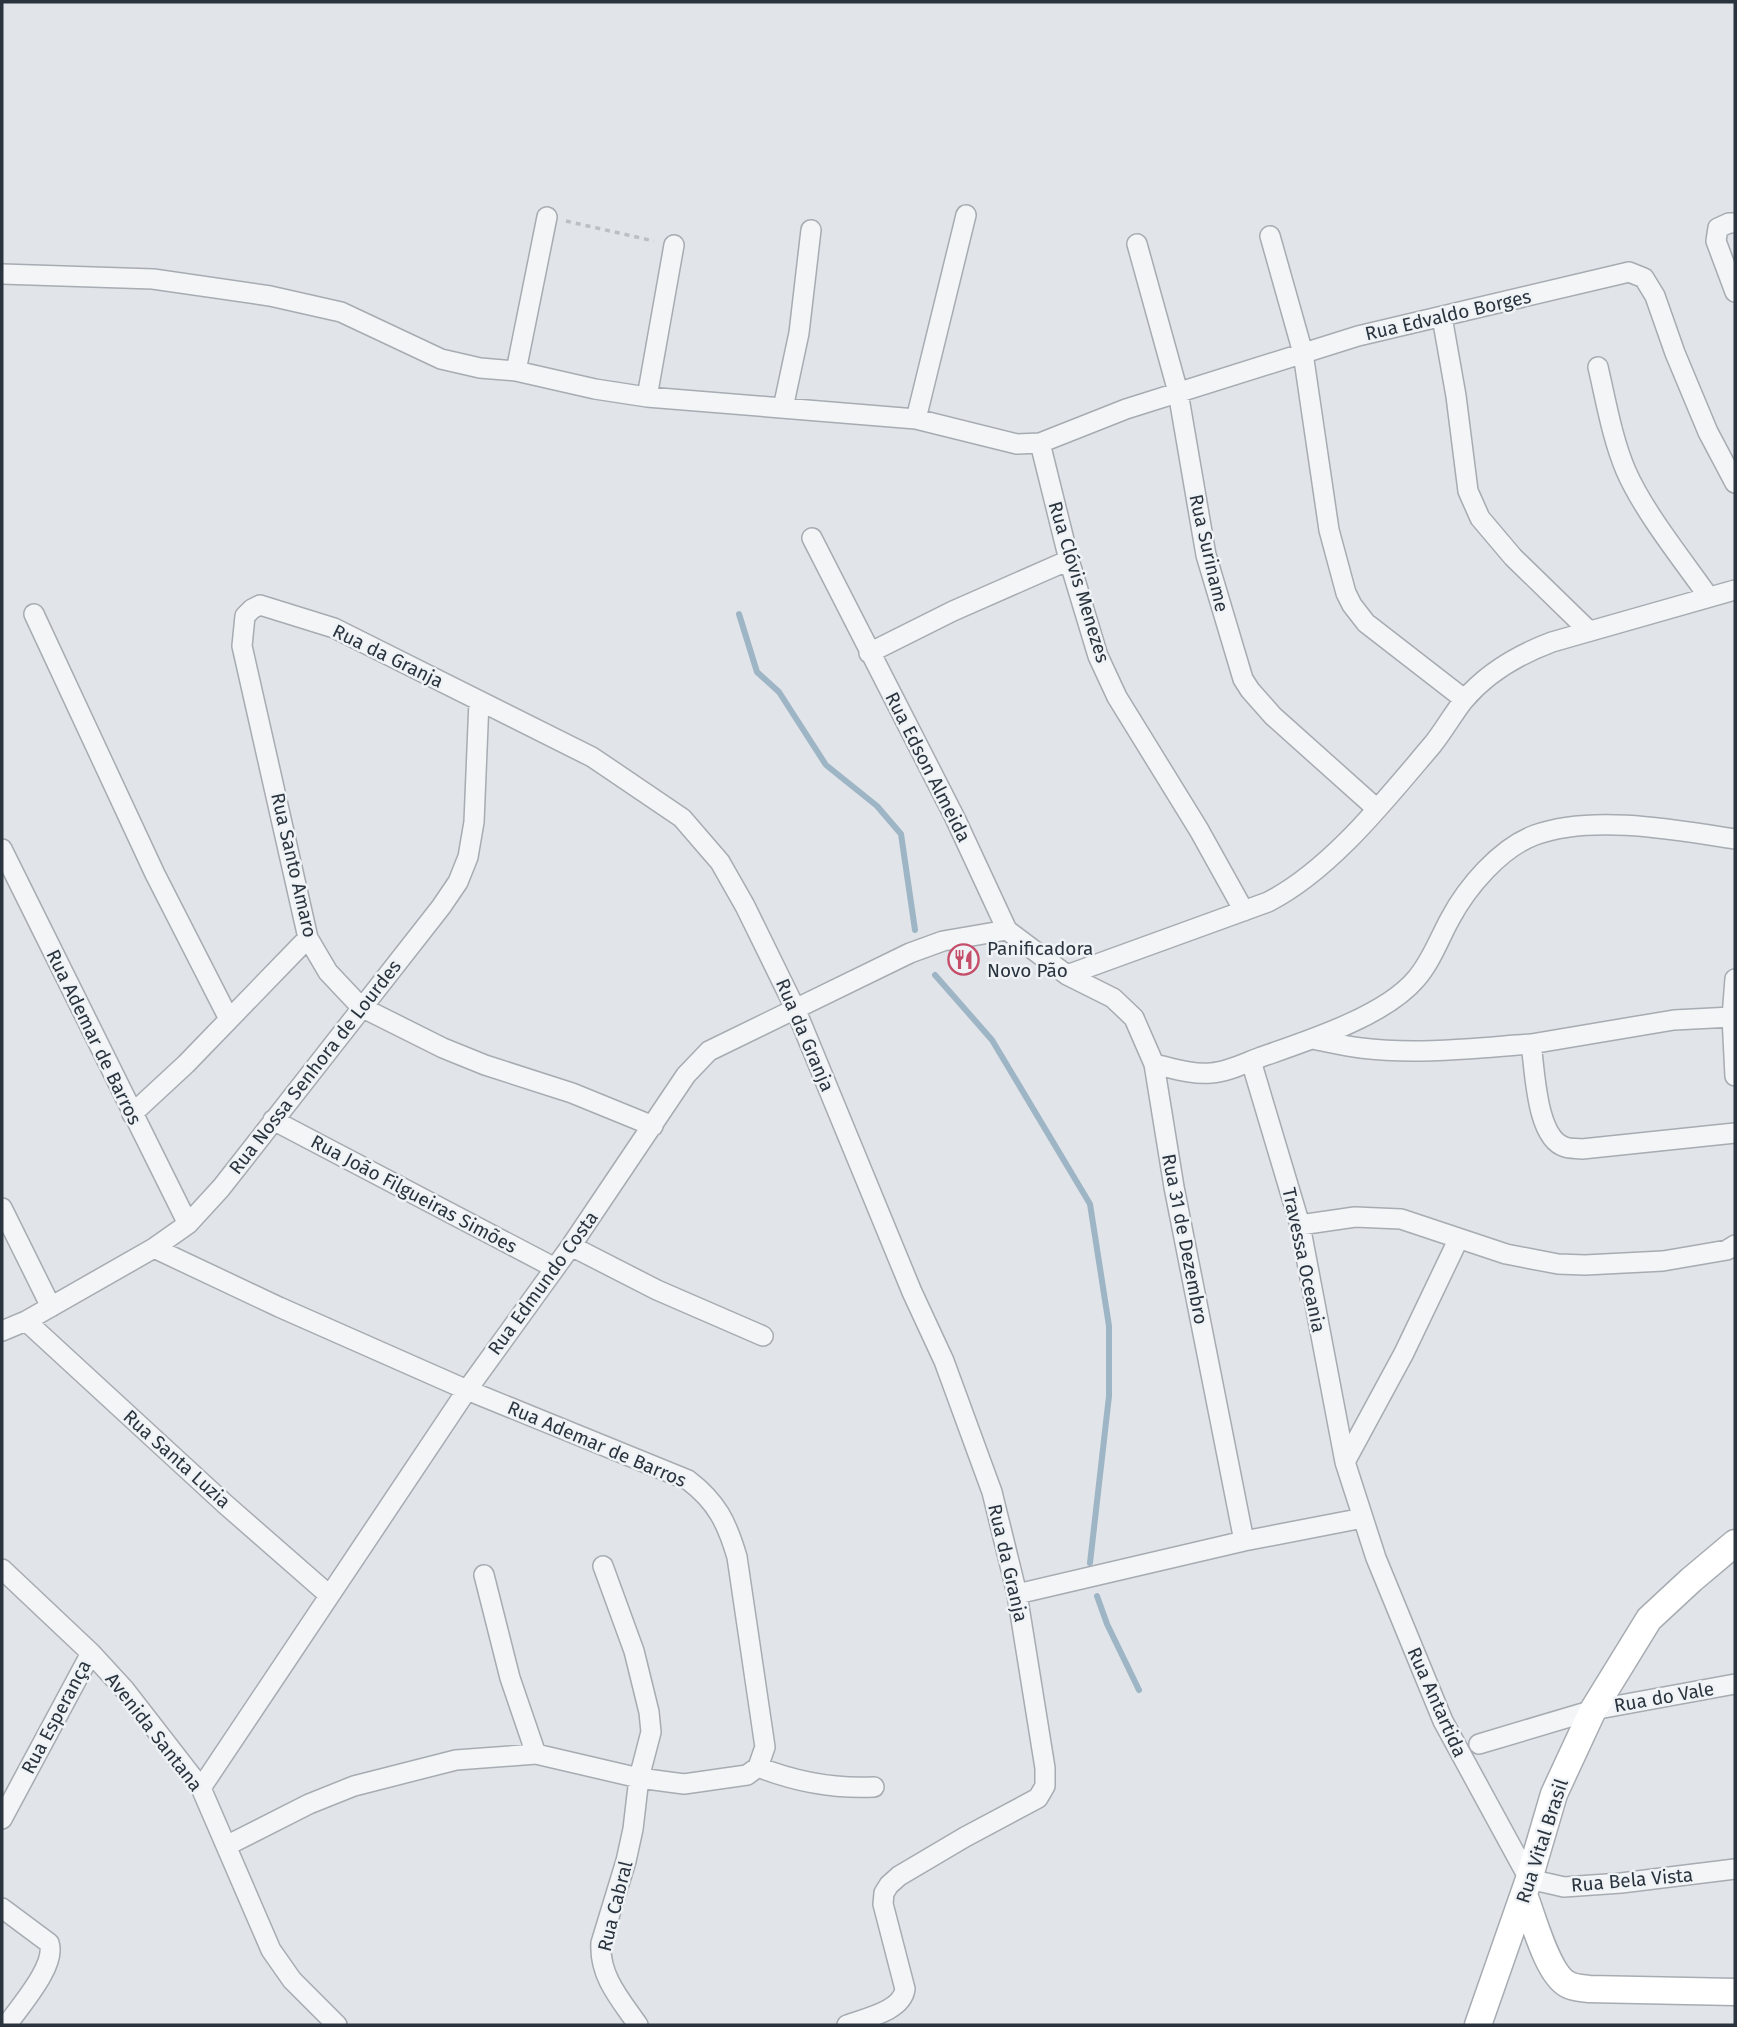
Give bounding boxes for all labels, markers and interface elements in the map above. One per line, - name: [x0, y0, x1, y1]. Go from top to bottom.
- street label: Rua Edvaldo Borges: [1363, 285, 1533, 345]
- street label: Rua Suriname: [1184, 492, 1234, 614]
- street label: Rua Clóvis Menezes: [1044, 499, 1115, 666]
- street label: Rua da Granja: [329, 619, 447, 693]
- street label: Rua Edson Almeida: [880, 688, 976, 846]
- street label: Rua Santo Amaro: [266, 790, 322, 940]
- place label: Panificadora Novo Pão: [987, 937, 1093, 982]
- restaurant icon: Panificadora Novo Pão: [947, 942, 981, 976]
- street label: Rua Ademar de Barros: [42, 946, 147, 1129]
- street label: Rua Nossa Senhora de Lourdes: [224, 955, 406, 1179]
- street label: Rua da Granja: [771, 975, 839, 1095]
- street label: Rua João Filgueiras Simões: [307, 1130, 521, 1258]
- street label: Rua 31 de Dezembro: [1157, 1152, 1213, 1326]
- street label: Travessa Oceania: [1277, 1185, 1331, 1335]
- street label: Rua Edmundo Costa: [483, 1207, 603, 1359]
- street label: Rua Ademar de Barros: [504, 1396, 690, 1492]
- street label: Rua Santa Luzia: [119, 1405, 235, 1513]
- street label: Rua da Granja: [983, 1502, 1033, 1624]
- street label: Rua Antartida: [1402, 1643, 1472, 1761]
- street label: Rua Esperança: [16, 1656, 96, 1778]
- street label: Avenida Santana: [101, 1668, 207, 1796]
- street label: Rua do Vale: [1612, 1677, 1716, 1717]
- street label: Rua Vital Brasil: [1511, 1775, 1573, 1906]
- street label: Rua Cabral: [593, 1858, 637, 1954]
- street label: Rua Bela Vista: [1570, 1863, 1694, 1897]

